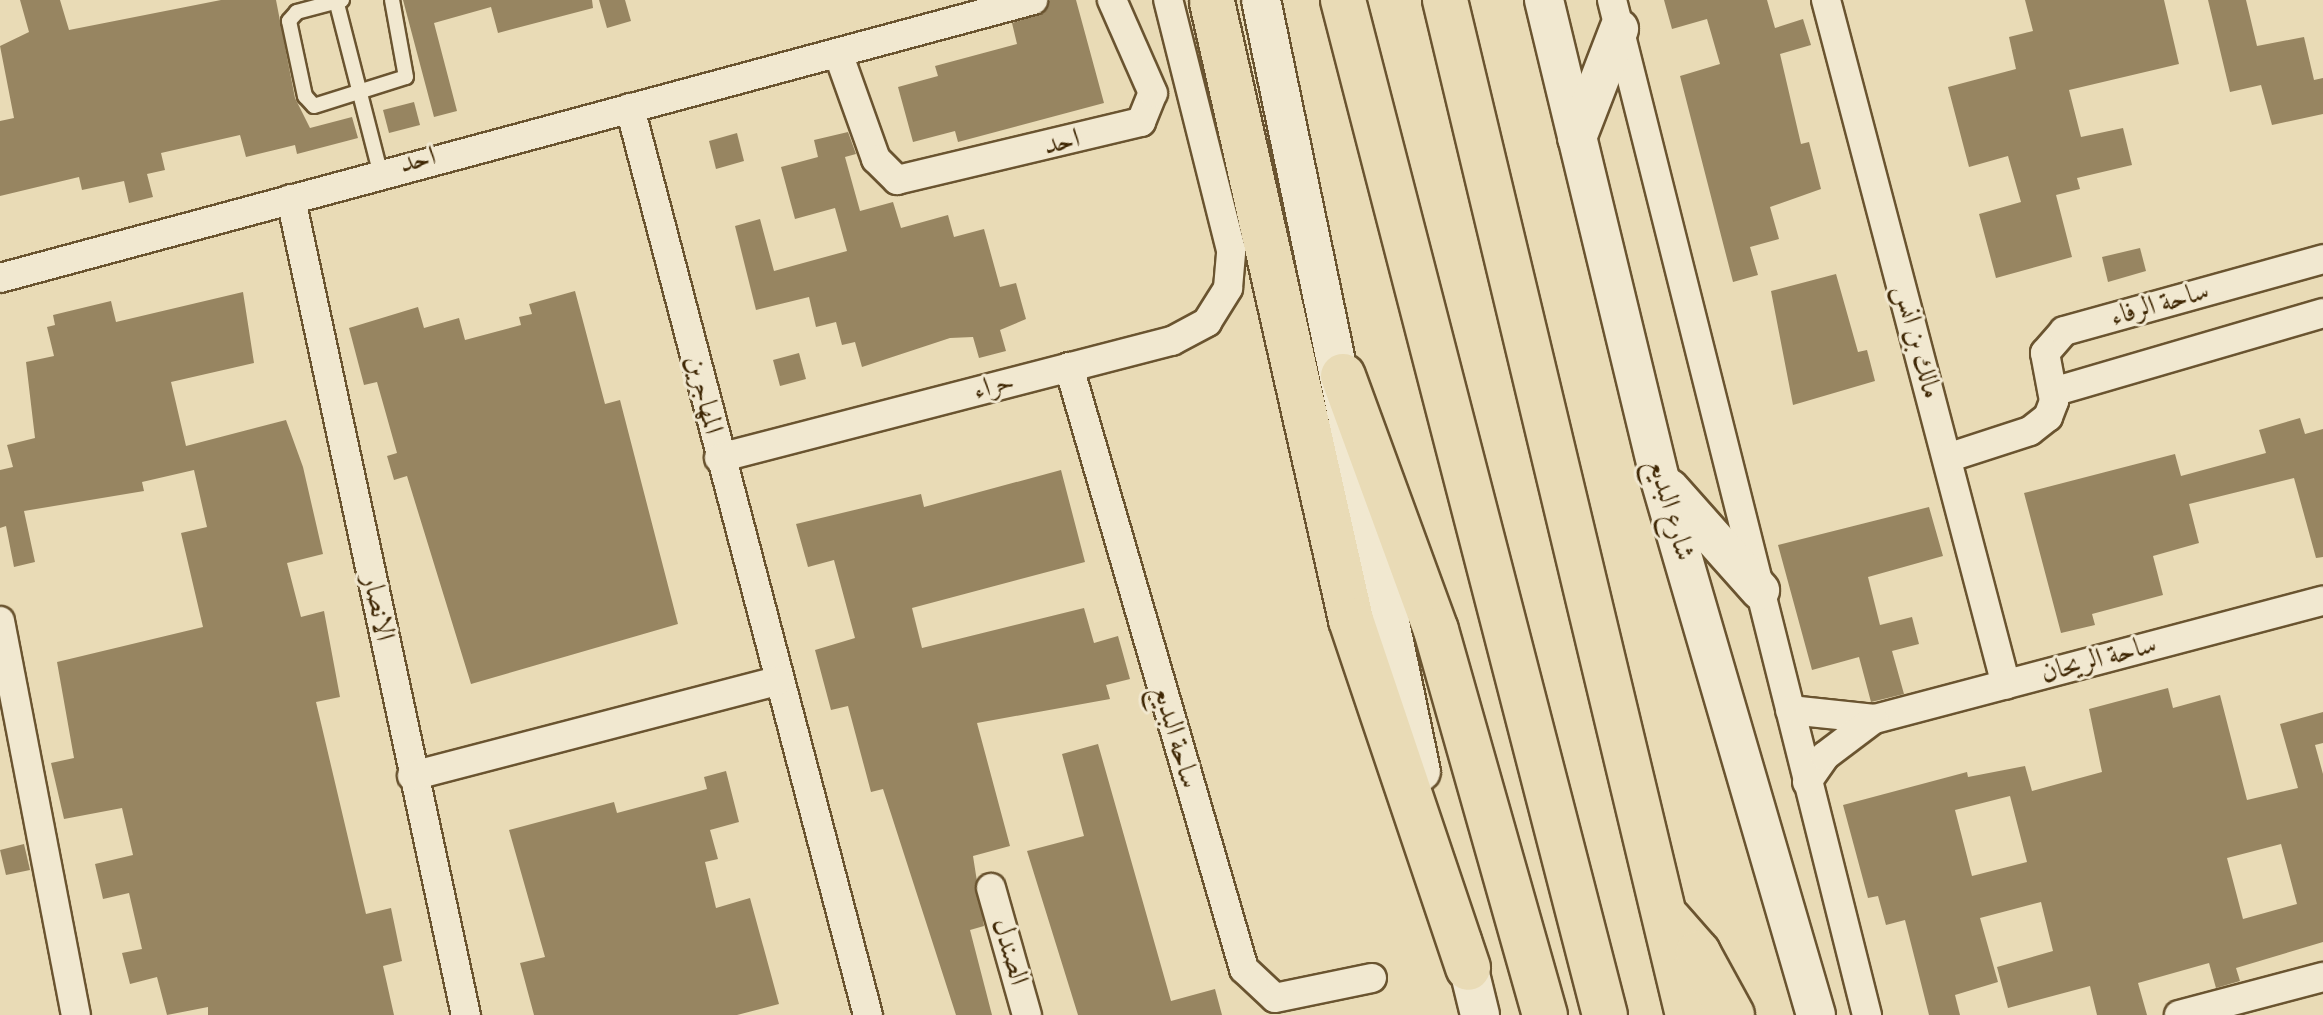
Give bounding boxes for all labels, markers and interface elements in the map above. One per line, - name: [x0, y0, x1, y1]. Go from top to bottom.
- street label: احد: [1041, 123, 1083, 163]
- street label: احد: [396, 140, 440, 182]
- street label: ساحة الرفاء: [2107, 275, 2213, 335]
- street label: مالك بن انس: [1885, 281, 1947, 403]
- street label: المهاجرين: [677, 352, 729, 438]
- street label: حراء: [970, 365, 1018, 409]
- street label: شارع البديع: [1639, 455, 1701, 565]
- street label: الانصار: [354, 572, 400, 644]
- street label: ساحة الريحان: [2037, 628, 2161, 692]
- street label: ساحة البديع: [1144, 682, 1206, 792]
- street label: الصندل: [983, 915, 1035, 989]

